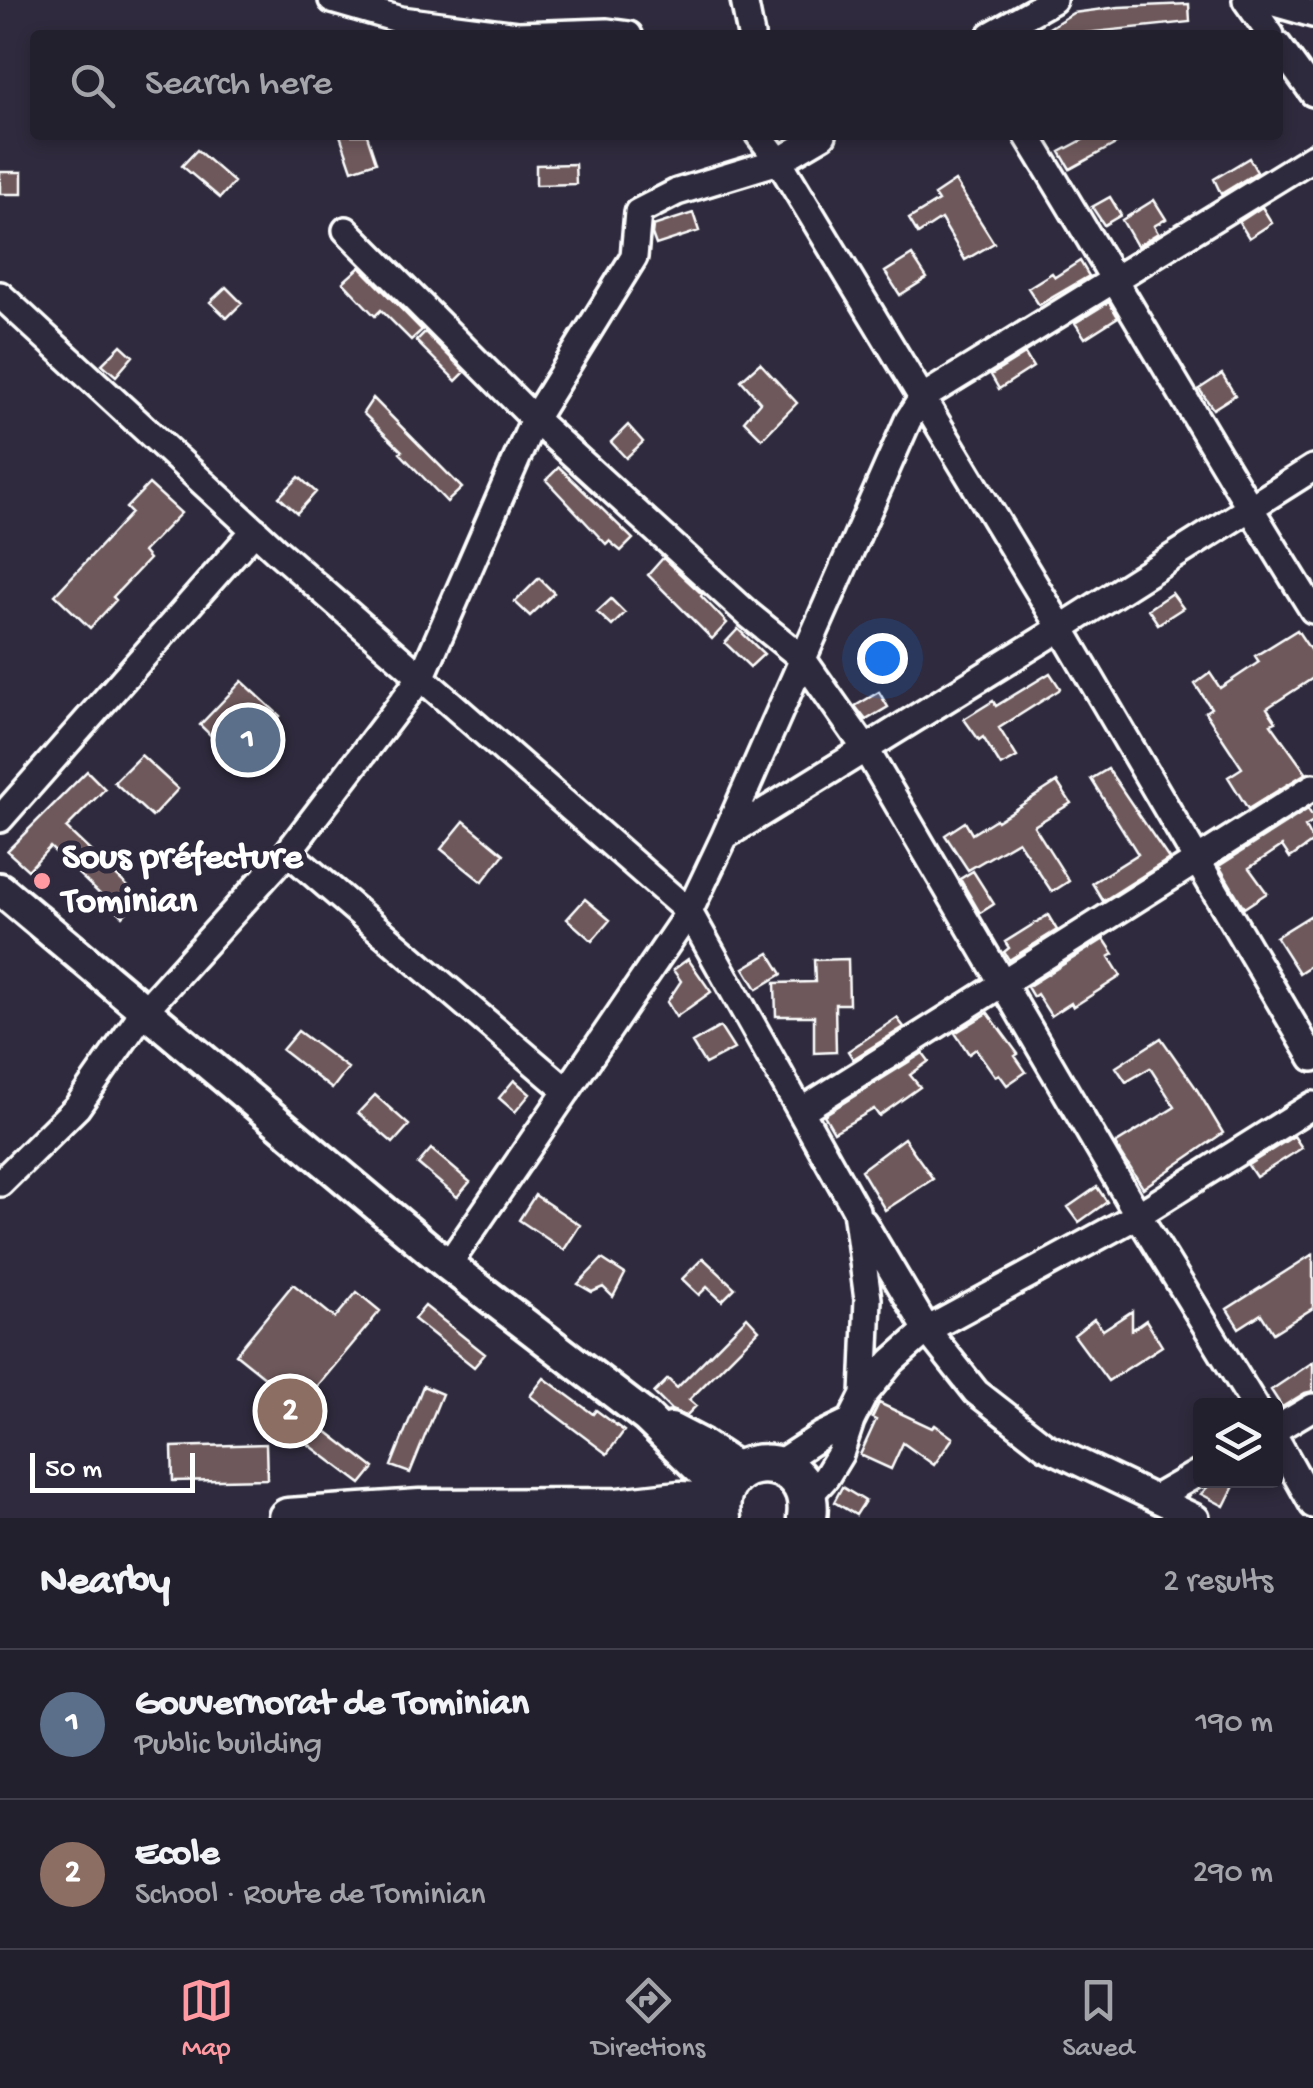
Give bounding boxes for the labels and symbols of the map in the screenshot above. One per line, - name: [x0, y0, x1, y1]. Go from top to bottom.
- your location: [857, 633, 908, 684]
- pin: 1: [216, 702, 280, 778]
- place label: Sous préfecture Tominian: [59, 837, 304, 925]
- marker: Sous préfecture Tominian: [31, 870, 53, 892]
- pin: 2: [258, 1374, 322, 1448]
- scale bar: [30, 1448, 195, 1492]

